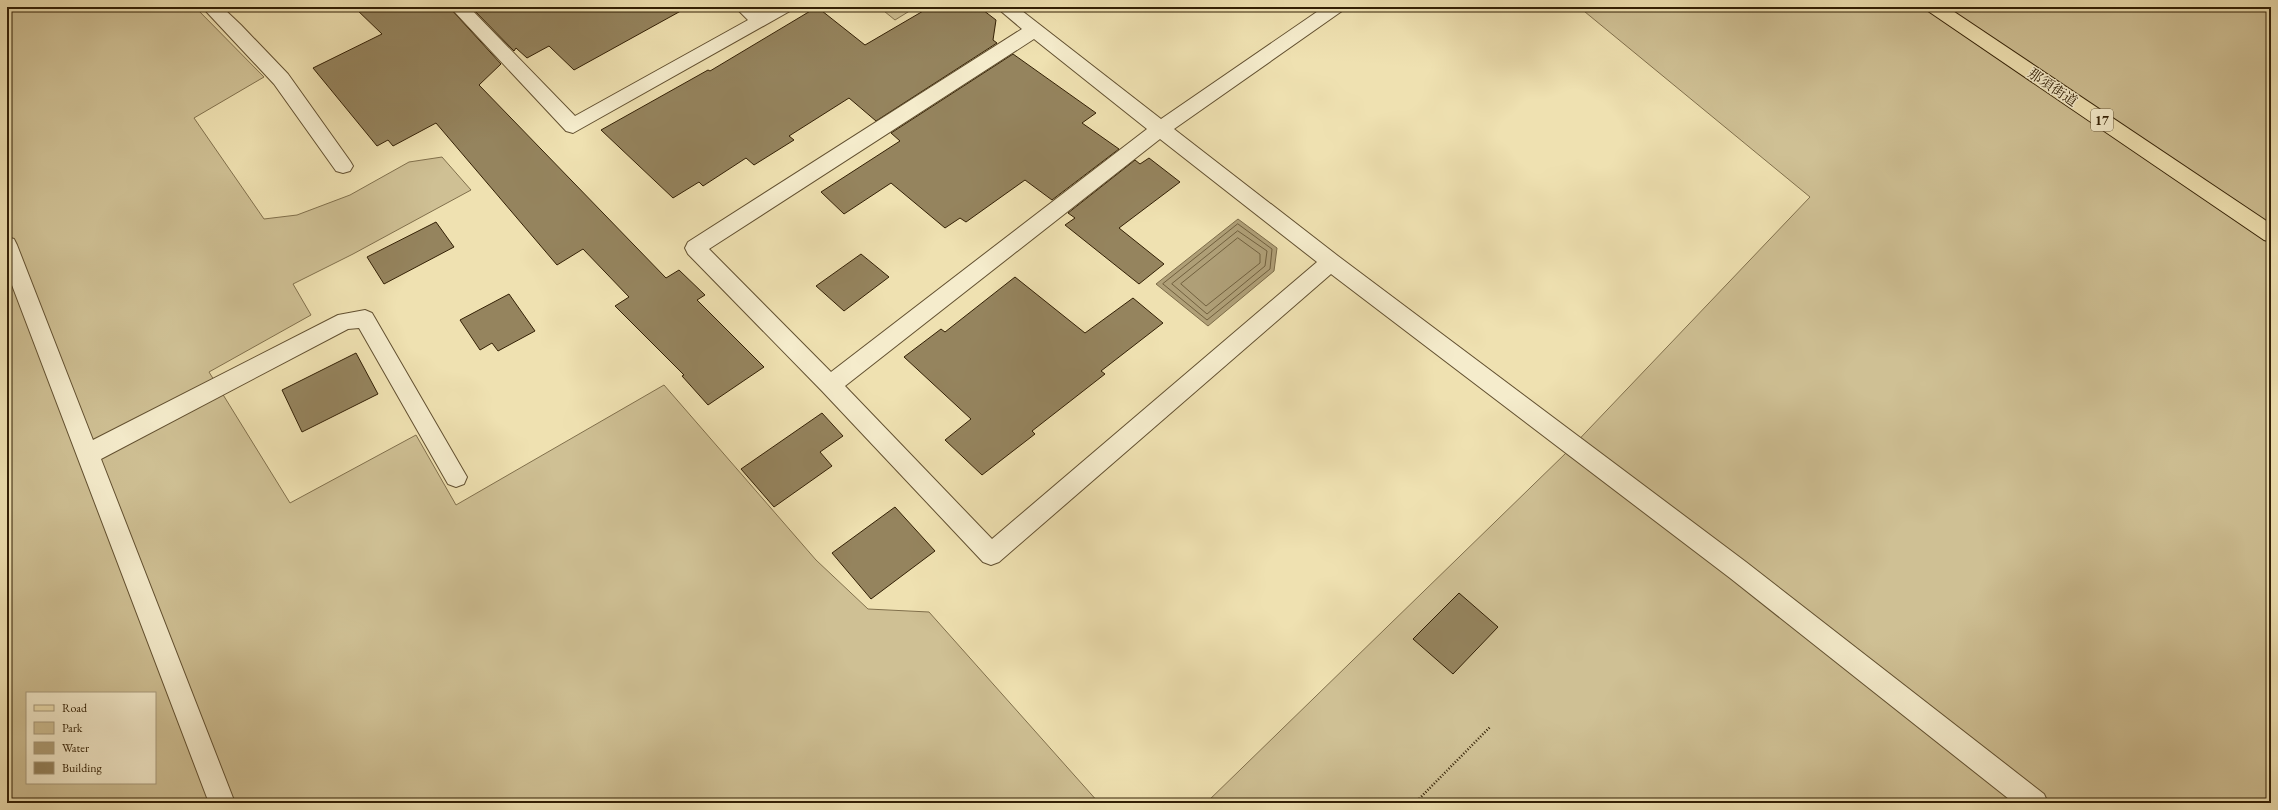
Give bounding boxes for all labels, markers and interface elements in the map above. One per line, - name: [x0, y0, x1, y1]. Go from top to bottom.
- street label: 那須街道: [2025, 64, 2081, 110]
- road number: 17: [2091, 109, 2113, 131]
- legend: [26, 692, 156, 784]
- text: Road: [62, 700, 88, 716]
- text: Park: [62, 720, 83, 736]
- text: Water: [62, 740, 89, 756]
- text: Building: [62, 760, 103, 776]

